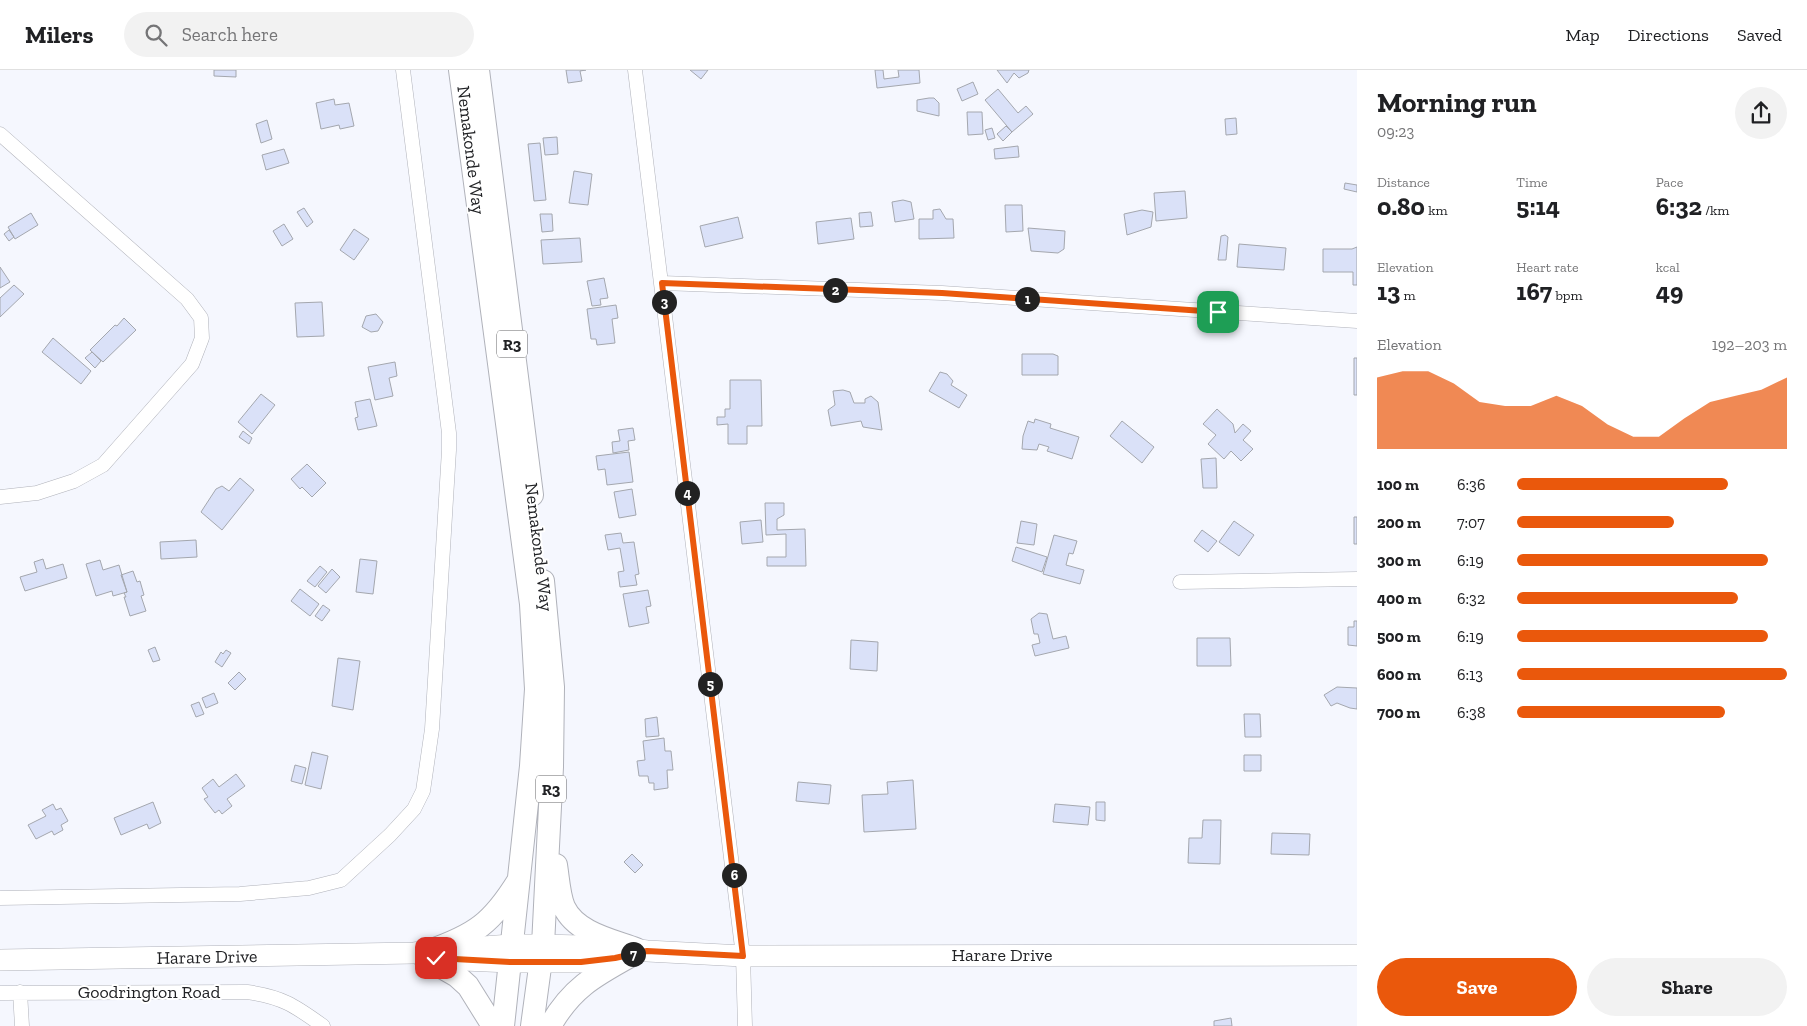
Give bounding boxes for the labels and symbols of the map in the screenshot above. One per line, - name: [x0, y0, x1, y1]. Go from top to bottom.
- street label: Nemakonde Way: [452, 84, 490, 216]
- pin: 2: [822, 278, 848, 302]
- pin: 1: [1014, 286, 1040, 312]
- pin: 3: [652, 290, 676, 314]
- pin: [1197, 291, 1239, 333]
- road number: R3: [497, 330, 527, 358]
- pin: 4: [674, 480, 700, 506]
- street label: Nemakonde Way: [520, 481, 558, 613]
- pin: 5: [698, 672, 722, 696]
- road number: R3: [536, 776, 566, 802]
- pin: 6: [722, 862, 746, 888]
- pin: [415, 937, 457, 979]
- pin: 7: [620, 942, 646, 966]
- street label: Harare Drive: [952, 944, 1052, 966]
- street label: Harare Drive: [156, 945, 258, 969]
- street label: Goodrington Road: [78, 981, 220, 1003]

